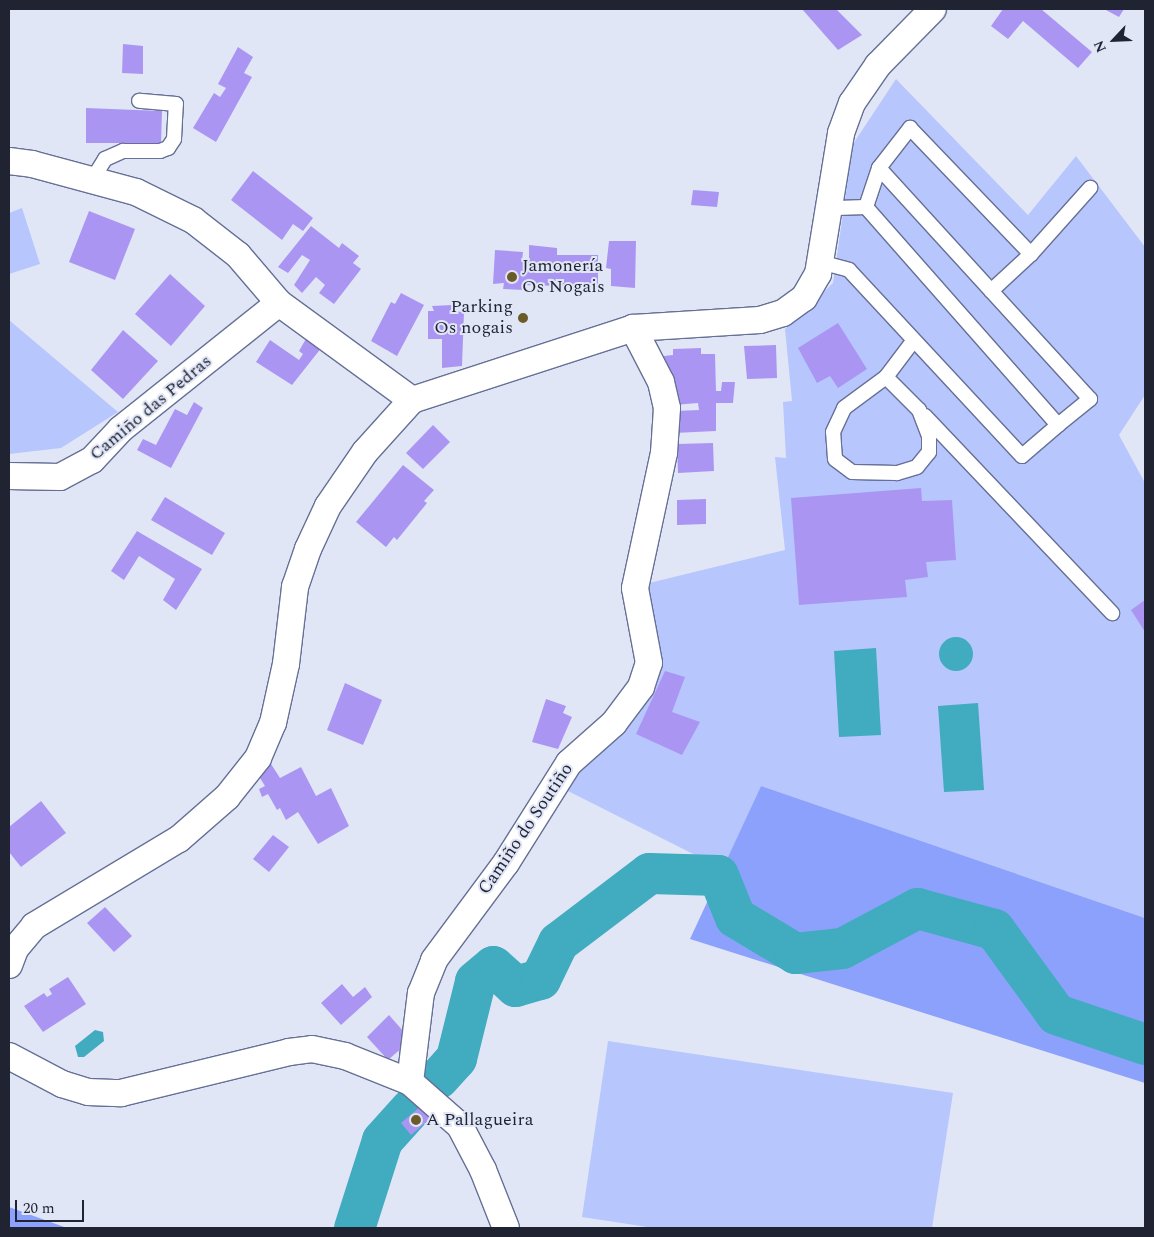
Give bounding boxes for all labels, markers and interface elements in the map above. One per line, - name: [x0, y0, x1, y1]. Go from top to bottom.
- north arrow: [1089, 15, 1139, 65]
- text: N: [1088, 37, 1112, 56]
- place label: Jamonería Os Nogais: [522, 256, 605, 298]
- marker: Jamonería Os Nogais: [506, 271, 518, 283]
- place label: Parking Os nogais: [434, 297, 513, 340]
- marker: Parking Os nogais: [517, 312, 529, 324]
- street label: Camiño das Pedras: [86, 351, 216, 465]
- street label: Camiño do Soutiño: [474, 759, 578, 899]
- place label: A Pallagueira: [426, 1109, 534, 1131]
- marker: A Pallagueira: [410, 1114, 422, 1126]
- scale bar: [18, 1190, 86, 1222]
- text: 20 m: [23, 1197, 55, 1220]

